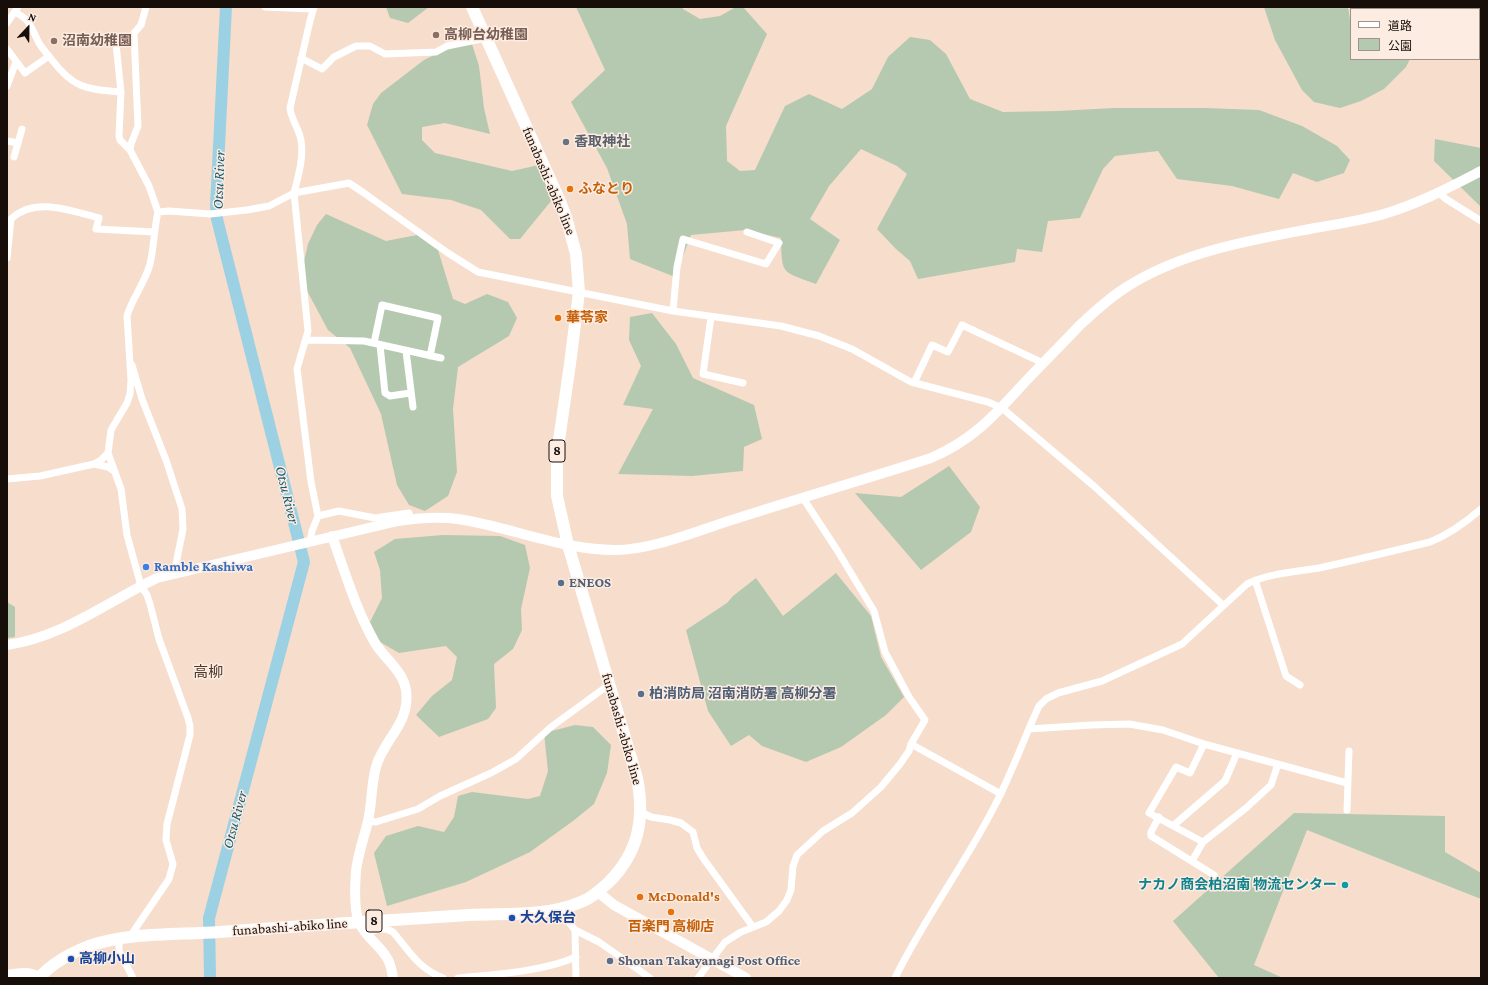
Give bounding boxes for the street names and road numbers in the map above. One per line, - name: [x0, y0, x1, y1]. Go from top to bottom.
- street label: funabashi-abiko line: [519, 125, 579, 237]
- road number: 8: [549, 440, 565, 462]
- street label: funabashi-abiko line: [598, 671, 646, 787]
- road number: 8: [366, 910, 382, 932]
- street label: funabashi-abiko line: [232, 915, 348, 939]

